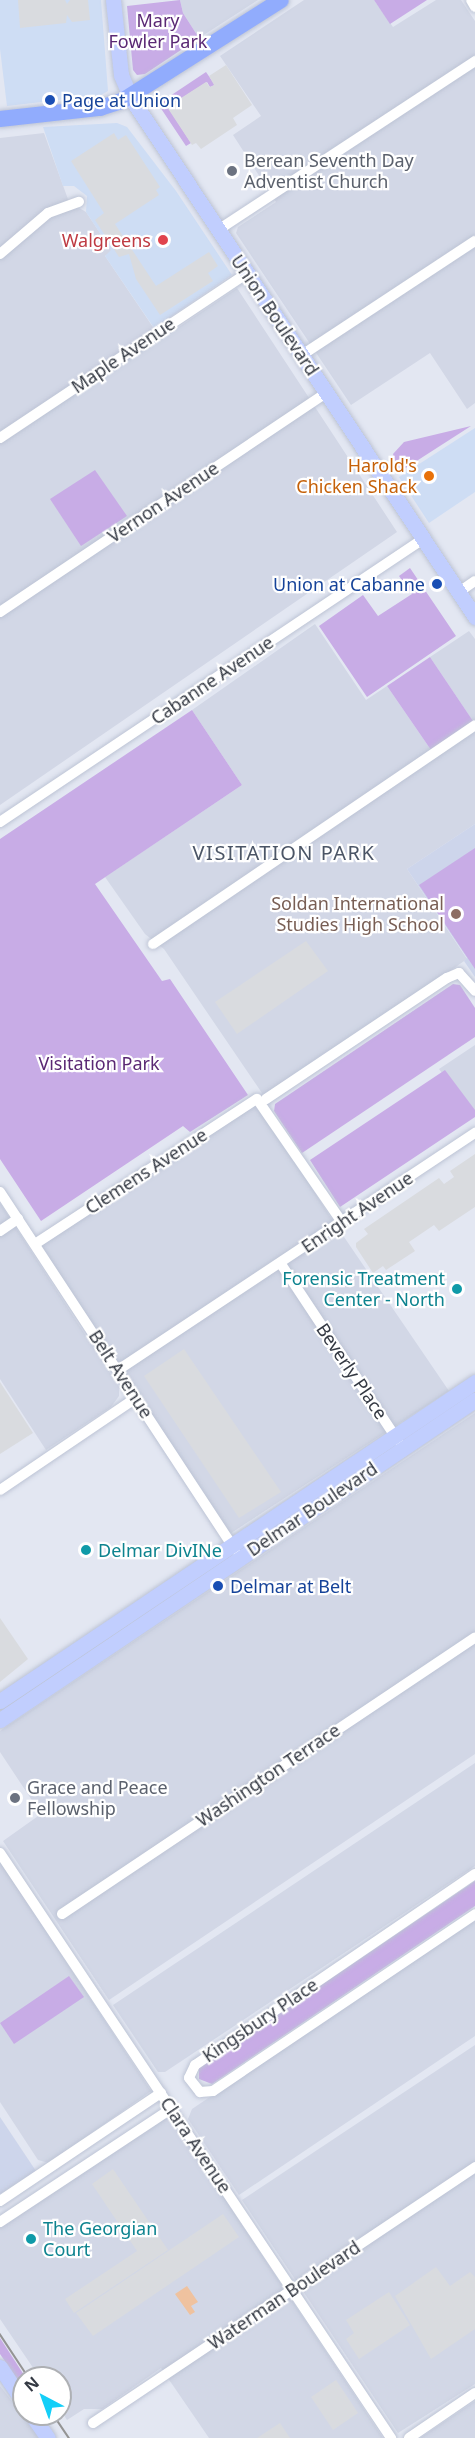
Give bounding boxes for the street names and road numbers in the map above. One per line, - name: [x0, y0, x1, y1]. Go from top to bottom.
- street label: Union Boulevard: [227, 250, 323, 380]
- street label: Maple Avenue: [67, 312, 179, 398]
- street label: Vernon Avenue: [103, 457, 223, 547]
- street label: Cabanne Avenue: [147, 631, 277, 729]
- street label: Clemens Avenue: [81, 1124, 211, 1218]
- street label: Enright Avenue: [297, 1167, 417, 1257]
- street label: Beverly Place: [312, 1319, 392, 1423]
- street label: Belt Avenue: [84, 1326, 158, 1422]
- street label: Delmar Boulevard: [243, 1457, 381, 1561]
- street label: Washington Terrace: [192, 1719, 344, 1831]
- street label: Kingsbury Place: [198, 1973, 322, 2067]
- street label: Clara Avenue: [156, 2093, 236, 2197]
- street label: Waterman Boulevard: [204, 2236, 364, 2354]

